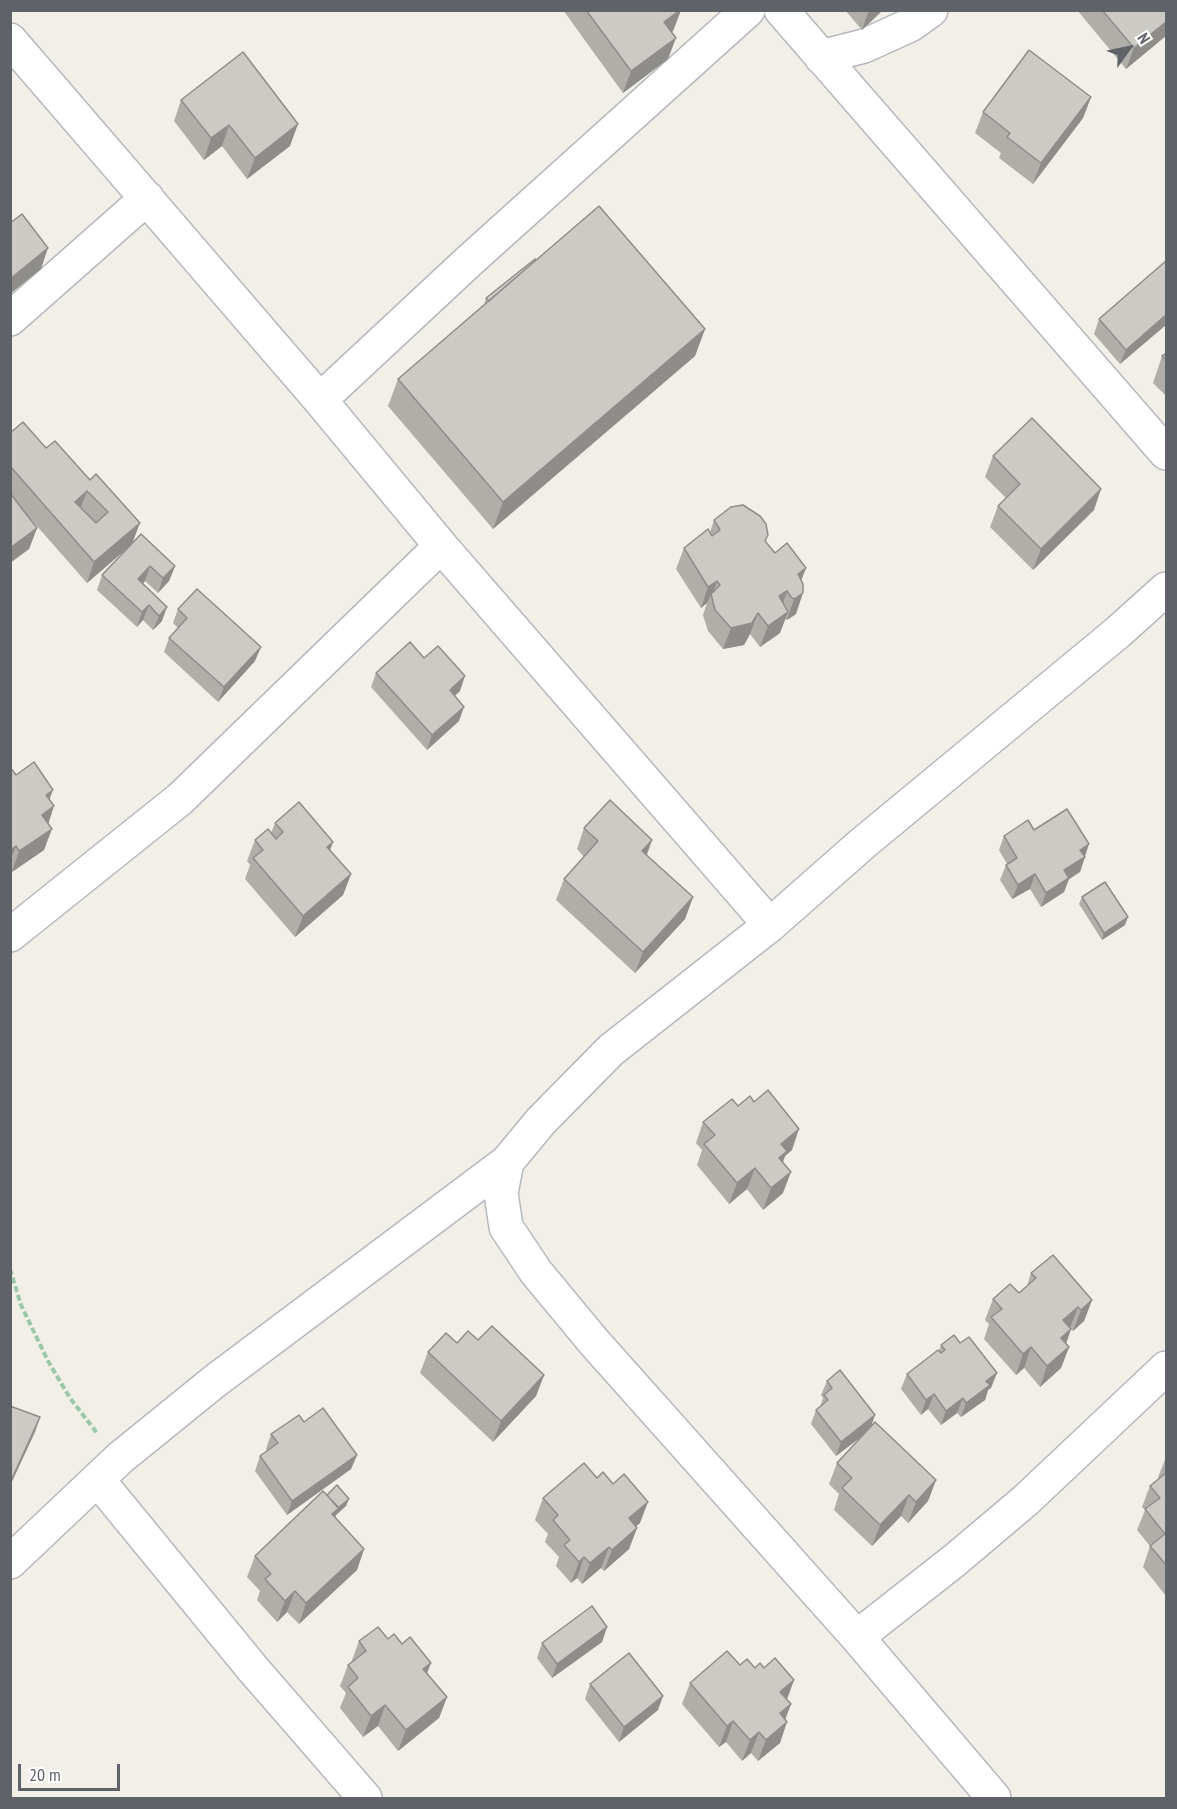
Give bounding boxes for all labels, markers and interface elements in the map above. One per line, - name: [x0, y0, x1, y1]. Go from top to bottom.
- north arrow: [1099, 18, 1159, 78]
- text: N: [1133, 29, 1155, 47]
- scale bar: [21, 1752, 123, 1790]
- text: 20 m: [29, 1763, 61, 1786]

